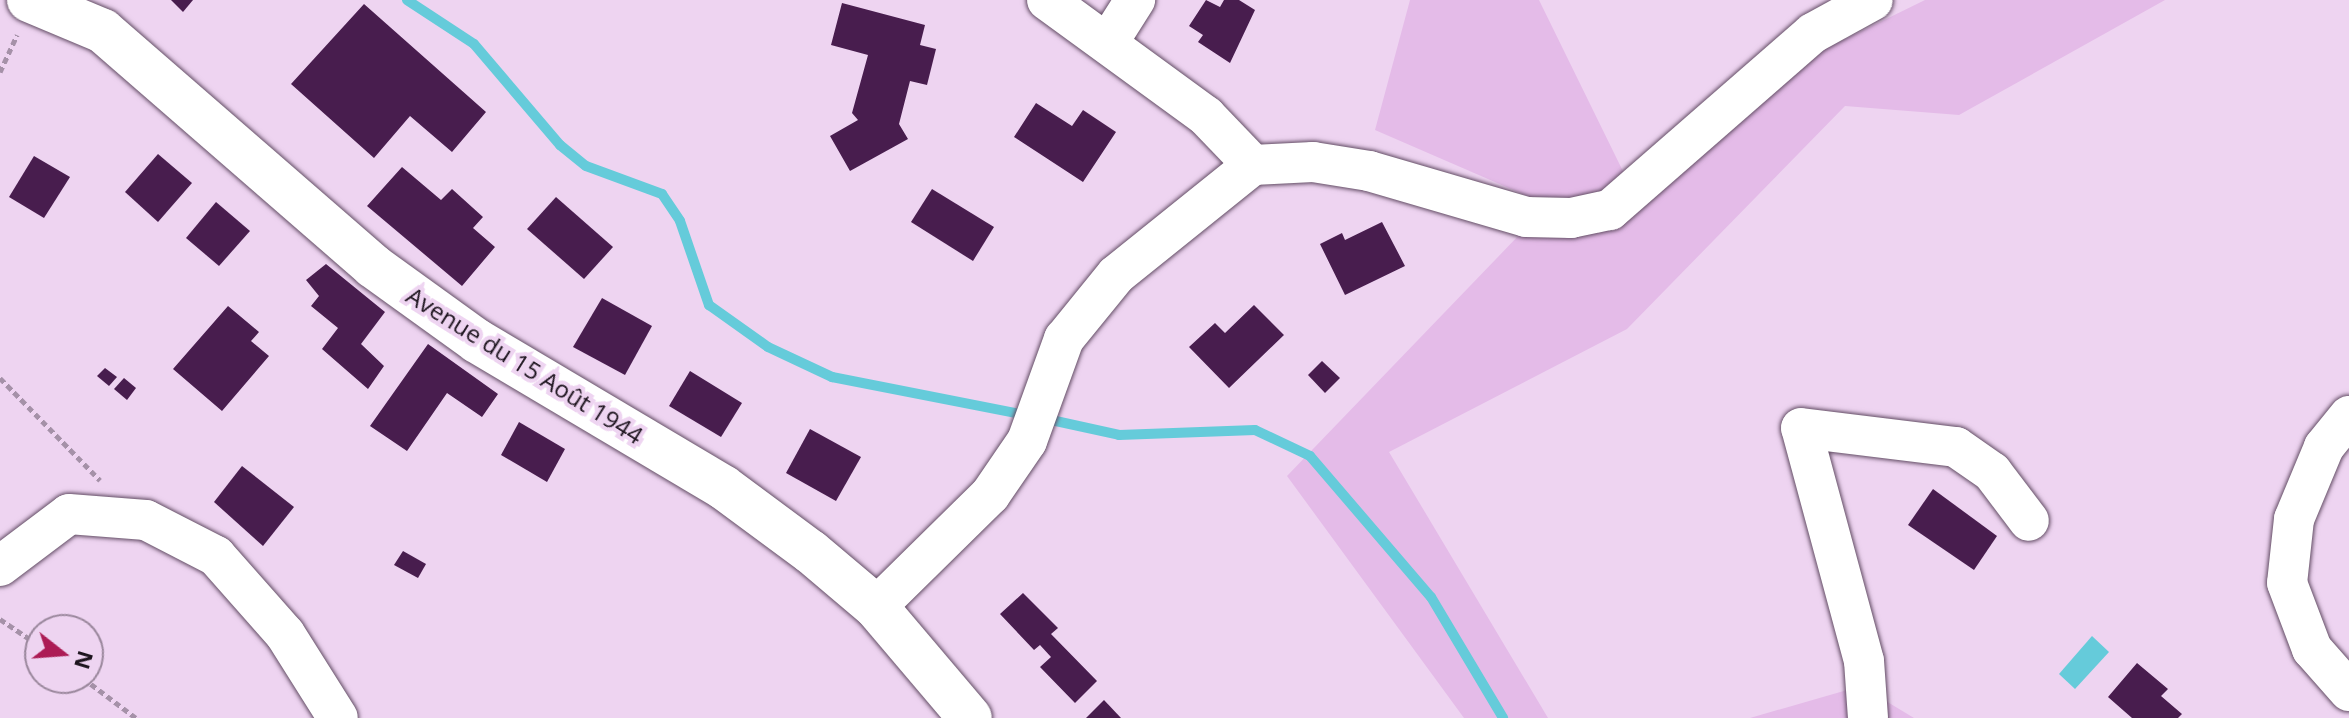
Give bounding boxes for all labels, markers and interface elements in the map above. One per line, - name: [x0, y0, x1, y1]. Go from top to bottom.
- street label: Avenue du 15 Août 1944: [402, 280, 648, 450]
- north arrow: [24, 614, 104, 694]
- text: N: [68, 647, 102, 673]

